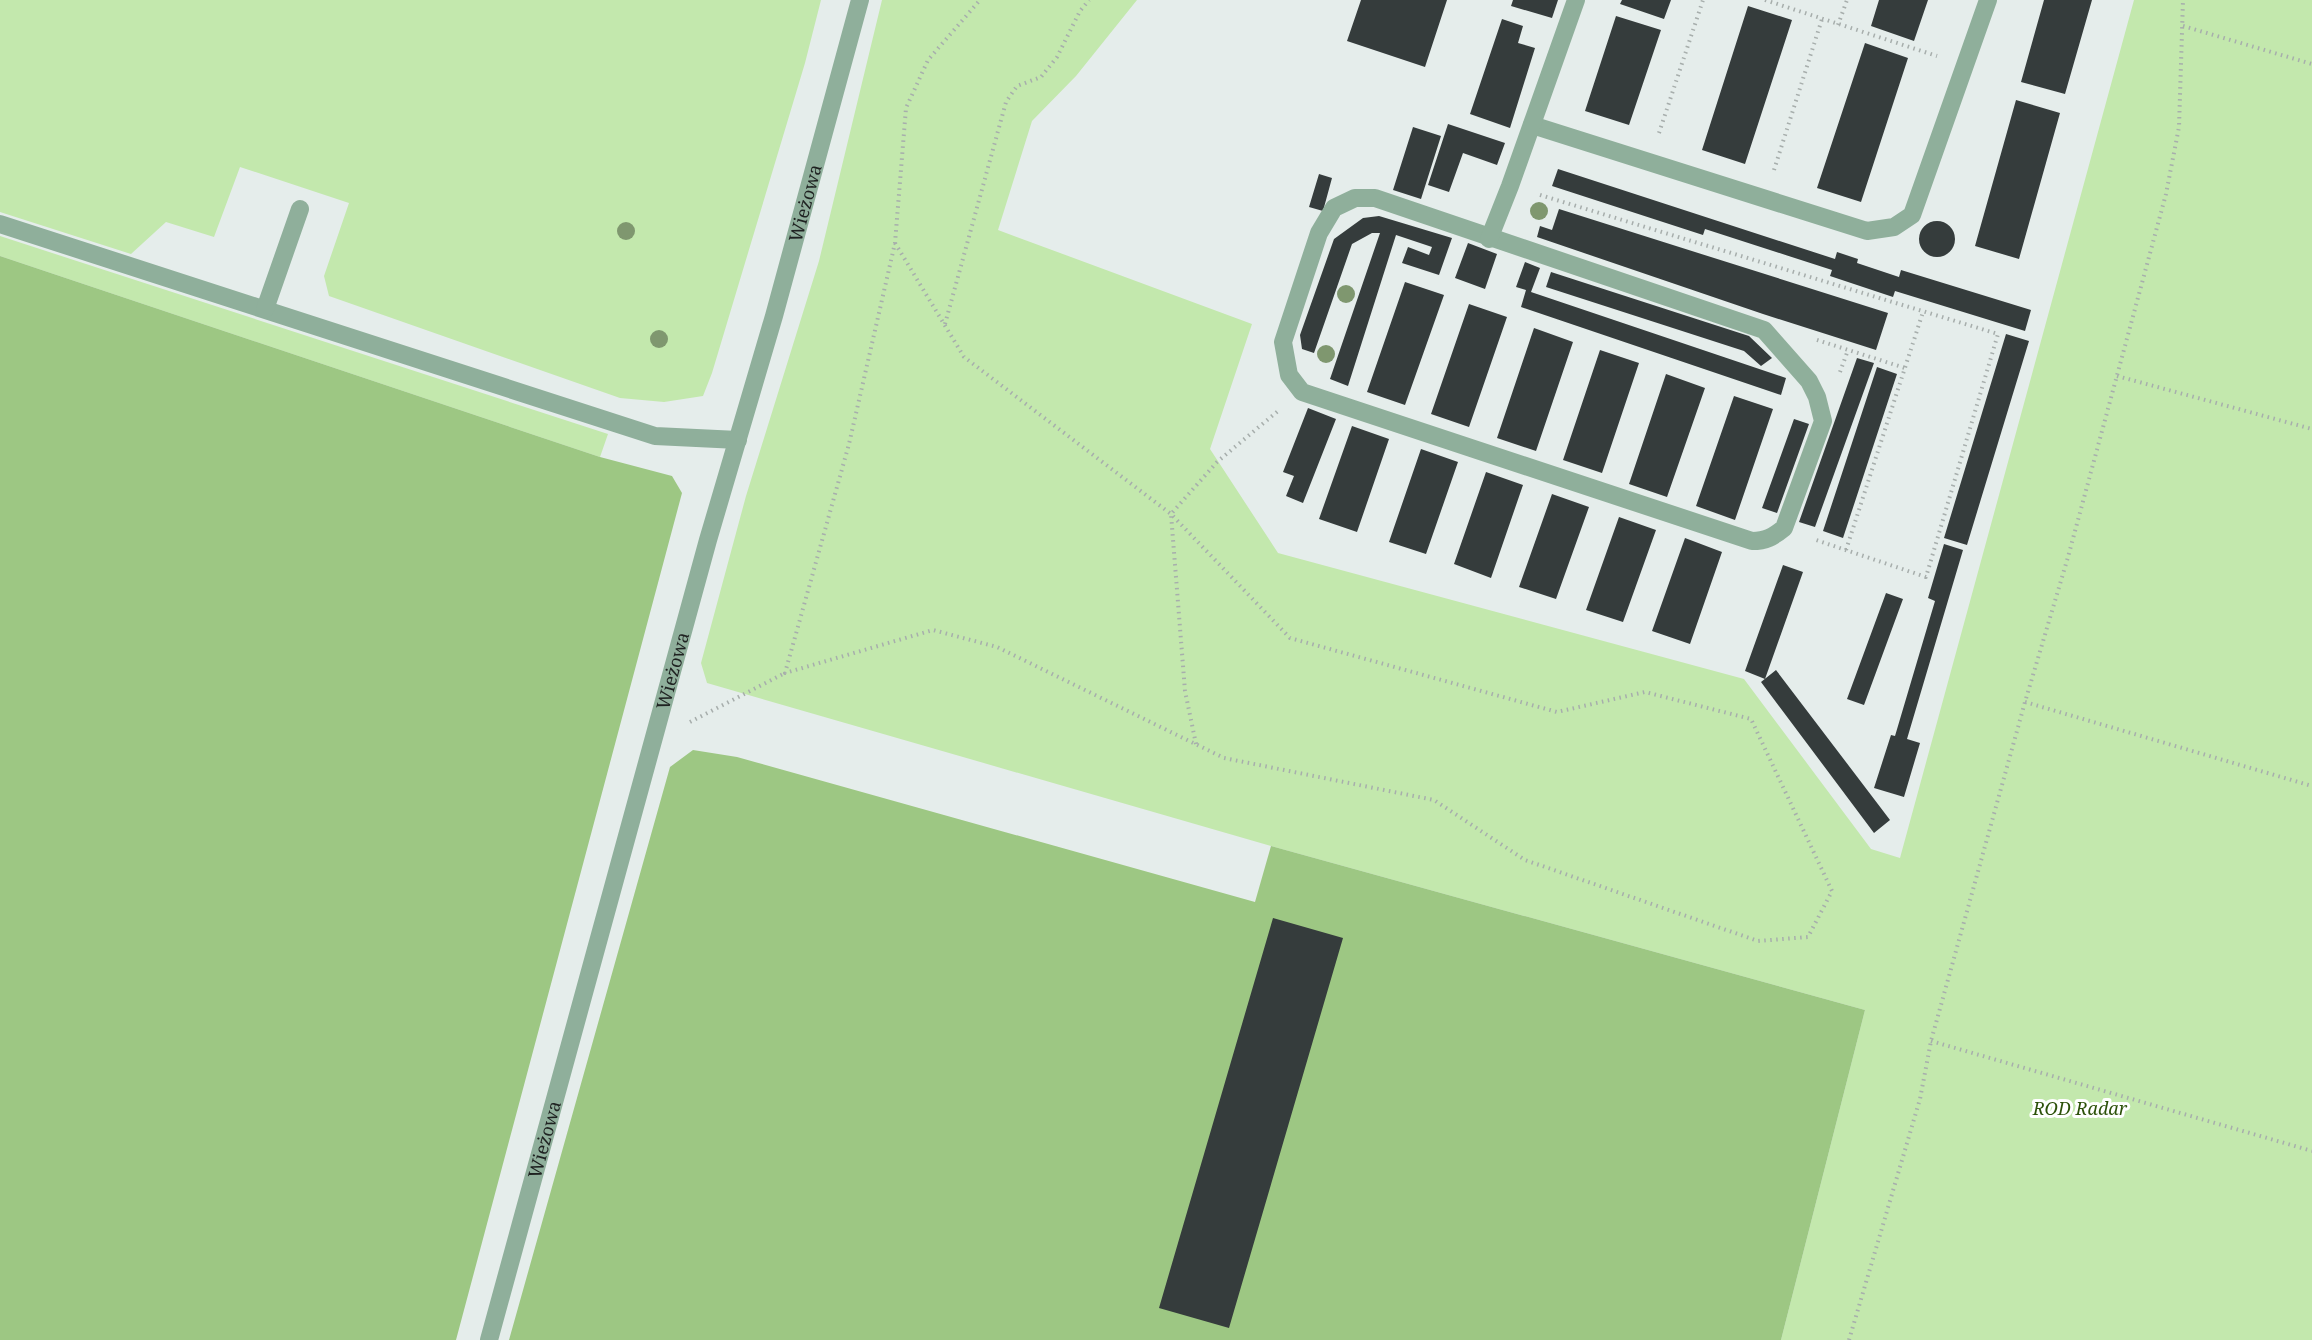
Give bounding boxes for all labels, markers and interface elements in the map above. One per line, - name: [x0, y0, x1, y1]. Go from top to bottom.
- street label: Wieżowa: [783, 162, 827, 245]
- street label: Wieżowa: [650, 629, 694, 712]
- park label: ROD Radar: [2032, 1096, 2128, 1120]
- street label: Wieżowa: [522, 1098, 566, 1181]

